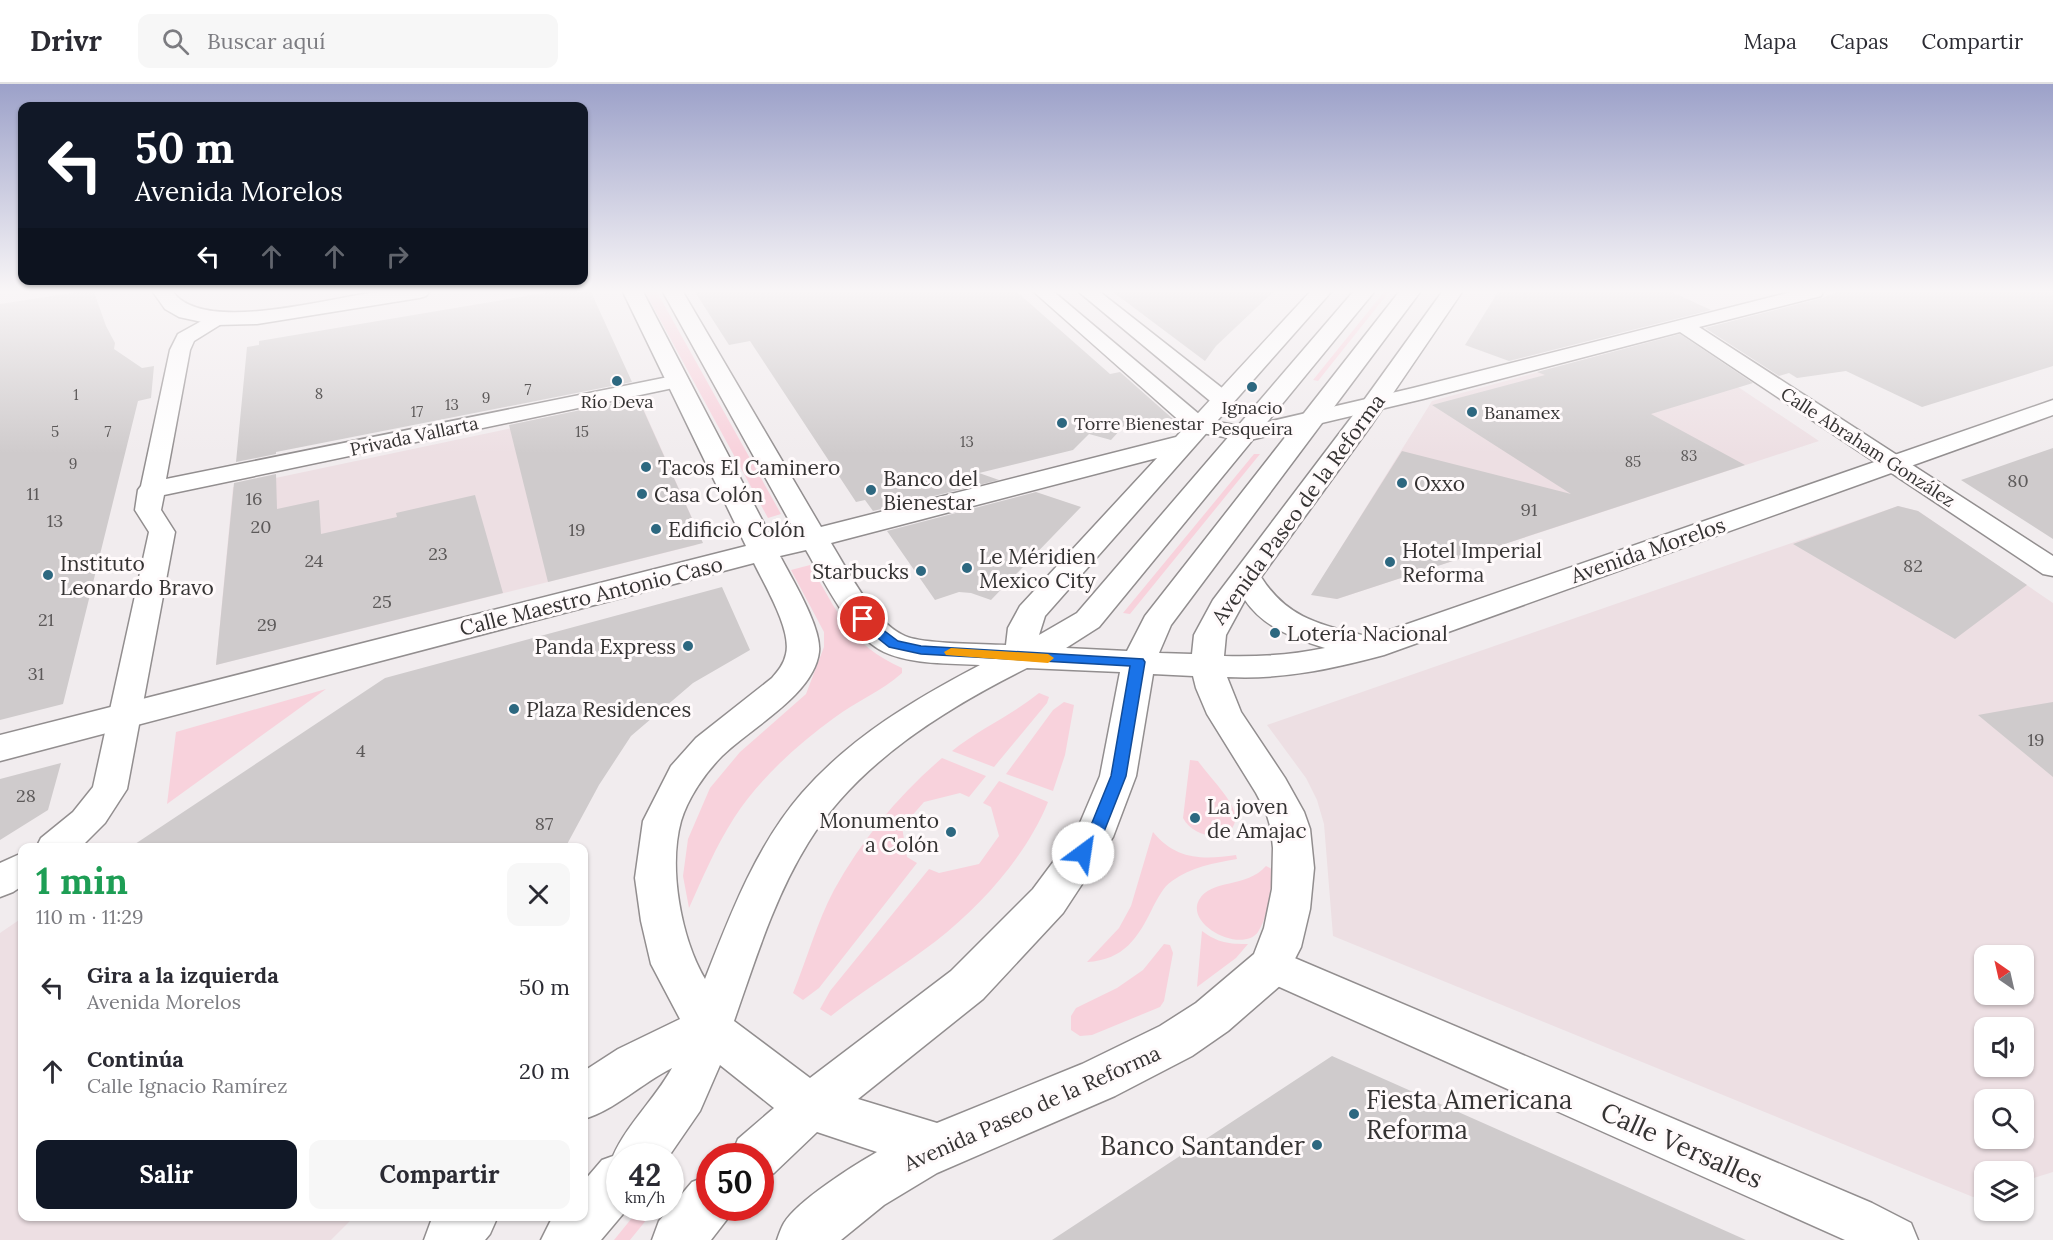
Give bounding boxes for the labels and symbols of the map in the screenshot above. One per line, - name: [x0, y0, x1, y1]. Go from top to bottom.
- marker: Río Deva: [610, 374, 624, 388]
- house number: 7: [525, 380, 532, 399]
- marker: Ignacio Pesqueira: [1245, 380, 1259, 394]
- street label: Calle Abraham González: [1777, 382, 1959, 512]
- house number: 8: [315, 384, 323, 403]
- house number: 1: [73, 385, 79, 404]
- house number: 9: [482, 388, 490, 407]
- street label: Avenida Paseo de la Reforma: [1205, 388, 1391, 630]
- place label: Río Deva: [581, 390, 653, 413]
- house number: 13: [445, 395, 459, 414]
- place label: Ignacio Pesqueira: [1211, 396, 1293, 440]
- place label: Banamex: [1484, 401, 1560, 424]
- house number: 17: [411, 402, 423, 421]
- marker: Banamex: [1465, 405, 1479, 419]
- street label: Privada Vallarta: [348, 411, 480, 461]
- place label: Torre Bienestar: [1074, 412, 1204, 435]
- marker: Torre Bienestar: [1055, 416, 1069, 430]
- house number: 5: [51, 422, 59, 441]
- house number: 7: [105, 422, 112, 441]
- house number: 15: [575, 422, 589, 441]
- house number: 13: [960, 432, 974, 451]
- house number: 83: [1681, 446, 1697, 465]
- house number: 85: [1625, 452, 1641, 471]
- house number: 9: [69, 454, 77, 473]
- place label: Tacos El Caminero: [658, 454, 840, 481]
- marker: Tacos El Caminero: [639, 460, 653, 474]
- place label: Banco del Bienestar: [883, 465, 978, 516]
- house number: 80: [2007, 469, 2029, 492]
- place label: Oxxo: [1414, 470, 1465, 497]
- marker: Oxxo: [1395, 476, 1409, 490]
- place label: Casa Colón: [654, 481, 764, 508]
- house number: 11: [26, 482, 40, 505]
- marker: Banco del Bienestar: [864, 483, 878, 497]
- house number: 16: [246, 487, 262, 510]
- marker: Casa Colón: [635, 487, 649, 501]
- house number: 91: [1521, 498, 1537, 521]
- house number: 13: [47, 509, 63, 532]
- street label: Avenida Morelos: [1566, 511, 1729, 589]
- house number: 20: [251, 515, 271, 538]
- place label: Edificio Colón: [668, 516, 805, 543]
- house number: 19: [569, 518, 585, 541]
- marker: Edificio Colón: [649, 522, 663, 536]
- place label: Hotel Imperial Reforma: [1402, 537, 1542, 588]
- house number: 23: [428, 542, 448, 565]
- place label: Le Méridien Mexico City: [979, 543, 1096, 594]
- house number: 24: [304, 549, 324, 572]
- place label: Instituto Leonardo Bravo: [60, 550, 214, 601]
- street label: Calle Maestro Antonio Caso: [457, 550, 725, 642]
- house number: 82: [1903, 554, 1923, 577]
- marker: Hotel Imperial Reforma: [1383, 555, 1397, 569]
- place label: Starbucks: [812, 558, 909, 585]
- marker: Le Méridien Mexico City: [960, 561, 974, 575]
- marker: Starbucks: [914, 564, 928, 578]
- marker: Instituto Leonardo Bravo: [41, 568, 55, 582]
- house number: 25: [372, 590, 392, 613]
- pin: [837, 593, 888, 644]
- house number: 21: [38, 608, 54, 631]
- house number: 29: [257, 613, 277, 636]
- place label: Lotería Nacional: [1287, 620, 1448, 647]
- marker: Lotería Nacional: [1268, 626, 1282, 640]
- place label: Panda Express: [534, 633, 676, 660]
- marker: Panda Express: [681, 639, 695, 653]
- house number: 31: [28, 662, 44, 685]
- place label: Plaza Residences: [526, 696, 691, 723]
- marker: Plaza Residences: [507, 702, 521, 716]
- house number: 19: [2028, 728, 2044, 751]
- house number: 4: [356, 739, 366, 762]
- house number: 28: [16, 784, 36, 807]
- place label: La joven de Amajac: [1207, 793, 1307, 844]
- place label: Monumento a Colón: [819, 807, 939, 858]
- marker: La joven de Amajac: [1188, 811, 1202, 825]
- house number: 87: [535, 812, 553, 835]
- position arrow: [1051, 821, 1115, 885]
- marker: Monumento a Colón: [944, 825, 958, 839]
- north arrow: [1974, 945, 2034, 1005]
- street label: Avenida Paseo de la Reforma: [898, 1039, 1165, 1177]
- place label: Fiesta Americana Reforma: [1366, 1083, 1572, 1146]
- street label: Calle Versalles: [1596, 1095, 1768, 1195]
- marker: Fiesta Americana Reforma: [1347, 1107, 1361, 1121]
- place label: Banco Santander: [1100, 1129, 1306, 1162]
- marker: Banco Santander: [1310, 1138, 1324, 1152]
- speed limit sign: 50: [696, 1143, 774, 1221]

